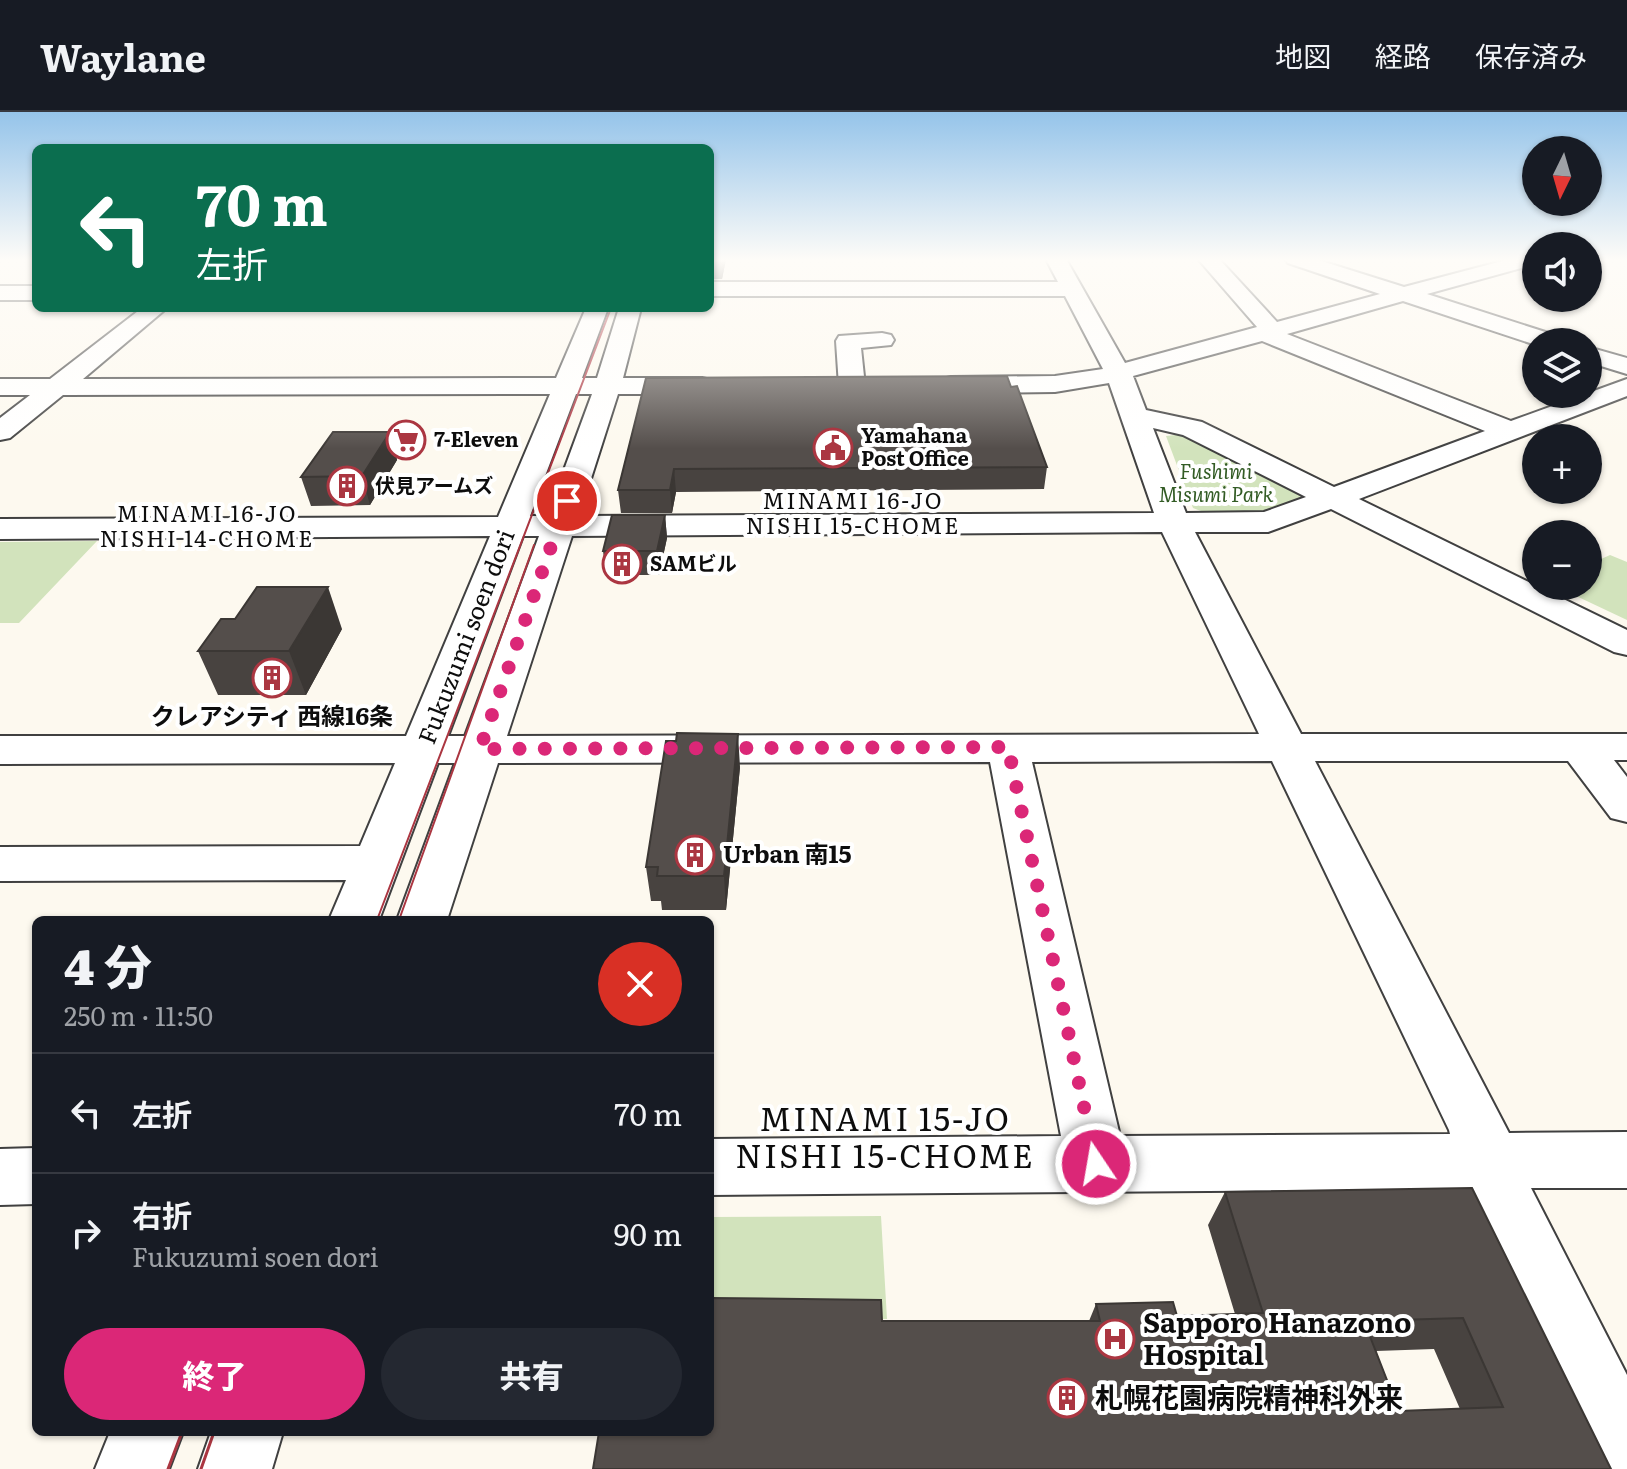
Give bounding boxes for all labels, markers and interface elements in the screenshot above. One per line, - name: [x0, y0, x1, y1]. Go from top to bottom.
- text: Waylane: [40, 27, 206, 84]
- text: 地図: [1275, 34, 1331, 76]
- text: 経路: [1375, 34, 1431, 76]
- text: 保存済み: [1475, 34, 1587, 76]
- north arrow: [1522, 136, 1602, 216]
- map controls: [1522, 136, 1602, 600]
- text: 70 m: [196, 160, 328, 243]
- icon: left: [64, 176, 168, 280]
- button: sound: [1522, 232, 1602, 312]
- text: 左折: [196, 236, 268, 289]
- button: layers: [1522, 328, 1602, 408]
- supermarket icon: 7-Eleven: [385, 419, 427, 461]
- place label: Yamahana Post Office: [861, 419, 969, 472]
- place label: 7-Eleven: [434, 423, 519, 453]
- button: +: [1522, 424, 1602, 504]
- public building icon: Yamahana Post Office: [812, 427, 854, 469]
- park label: Fushimi Misumi Park: [1158, 455, 1274, 508]
- building icon: 伏見アームズ: [326, 465, 368, 507]
- pin: [533, 467, 601, 535]
- place label: 伏見アームズ: [375, 469, 493, 499]
- icon: arrive: [545, 479, 589, 523]
- district label: MINAMI 16-JO NISHI 15-CHOME: [746, 483, 960, 541]
- district label: MINAMI 16-JO NISHI 14-CHOME: [100, 496, 314, 554]
- button: −: [1522, 520, 1602, 600]
- street label: Fukuzumi soen dori: [408, 524, 522, 749]
- building icon: SAMビル: [601, 543, 643, 585]
- place label: SAMビル: [650, 547, 737, 577]
- building icon: クレアシティ 西線16条: [251, 657, 293, 699]
- place label: クレアシティ 西線16条: [151, 697, 393, 732]
- building icon: Urban 南15: [674, 834, 716, 876]
- place label: Urban 南15: [723, 835, 852, 870]
- text: 4 分: [64, 929, 152, 1000]
- button: close: [598, 942, 682, 1026]
- text: 250 m · 11:50: [64, 995, 213, 1034]
- icon: left: [64, 1091, 108, 1135]
- text: 左折: [132, 1091, 192, 1135]
- text: 70 m: [614, 1091, 682, 1135]
- district label: MINAMI 15-JO NISHI 15-CHOME: [735, 1093, 1035, 1178]
- position arrow: [1054, 1122, 1138, 1206]
- text: 右折: [132, 1192, 192, 1236]
- icon: right: [64, 1211, 108, 1255]
- text: 90 m: [614, 1211, 682, 1255]
- text: Fukuzumi soen dori: [132, 1236, 378, 1275]
- place label: Sapporo Hanazono Hospital: [1143, 1300, 1411, 1374]
- hospital icon: Sapporo Hanazono Hospital: [1094, 1318, 1136, 1360]
- button: 終了: [64, 1328, 365, 1420]
- button: 共有: [381, 1328, 682, 1420]
- place label: 札幌花園病院精神科外来: [1095, 1375, 1403, 1417]
- building icon: 札幌花園病院精神科外来: [1046, 1377, 1088, 1419]

